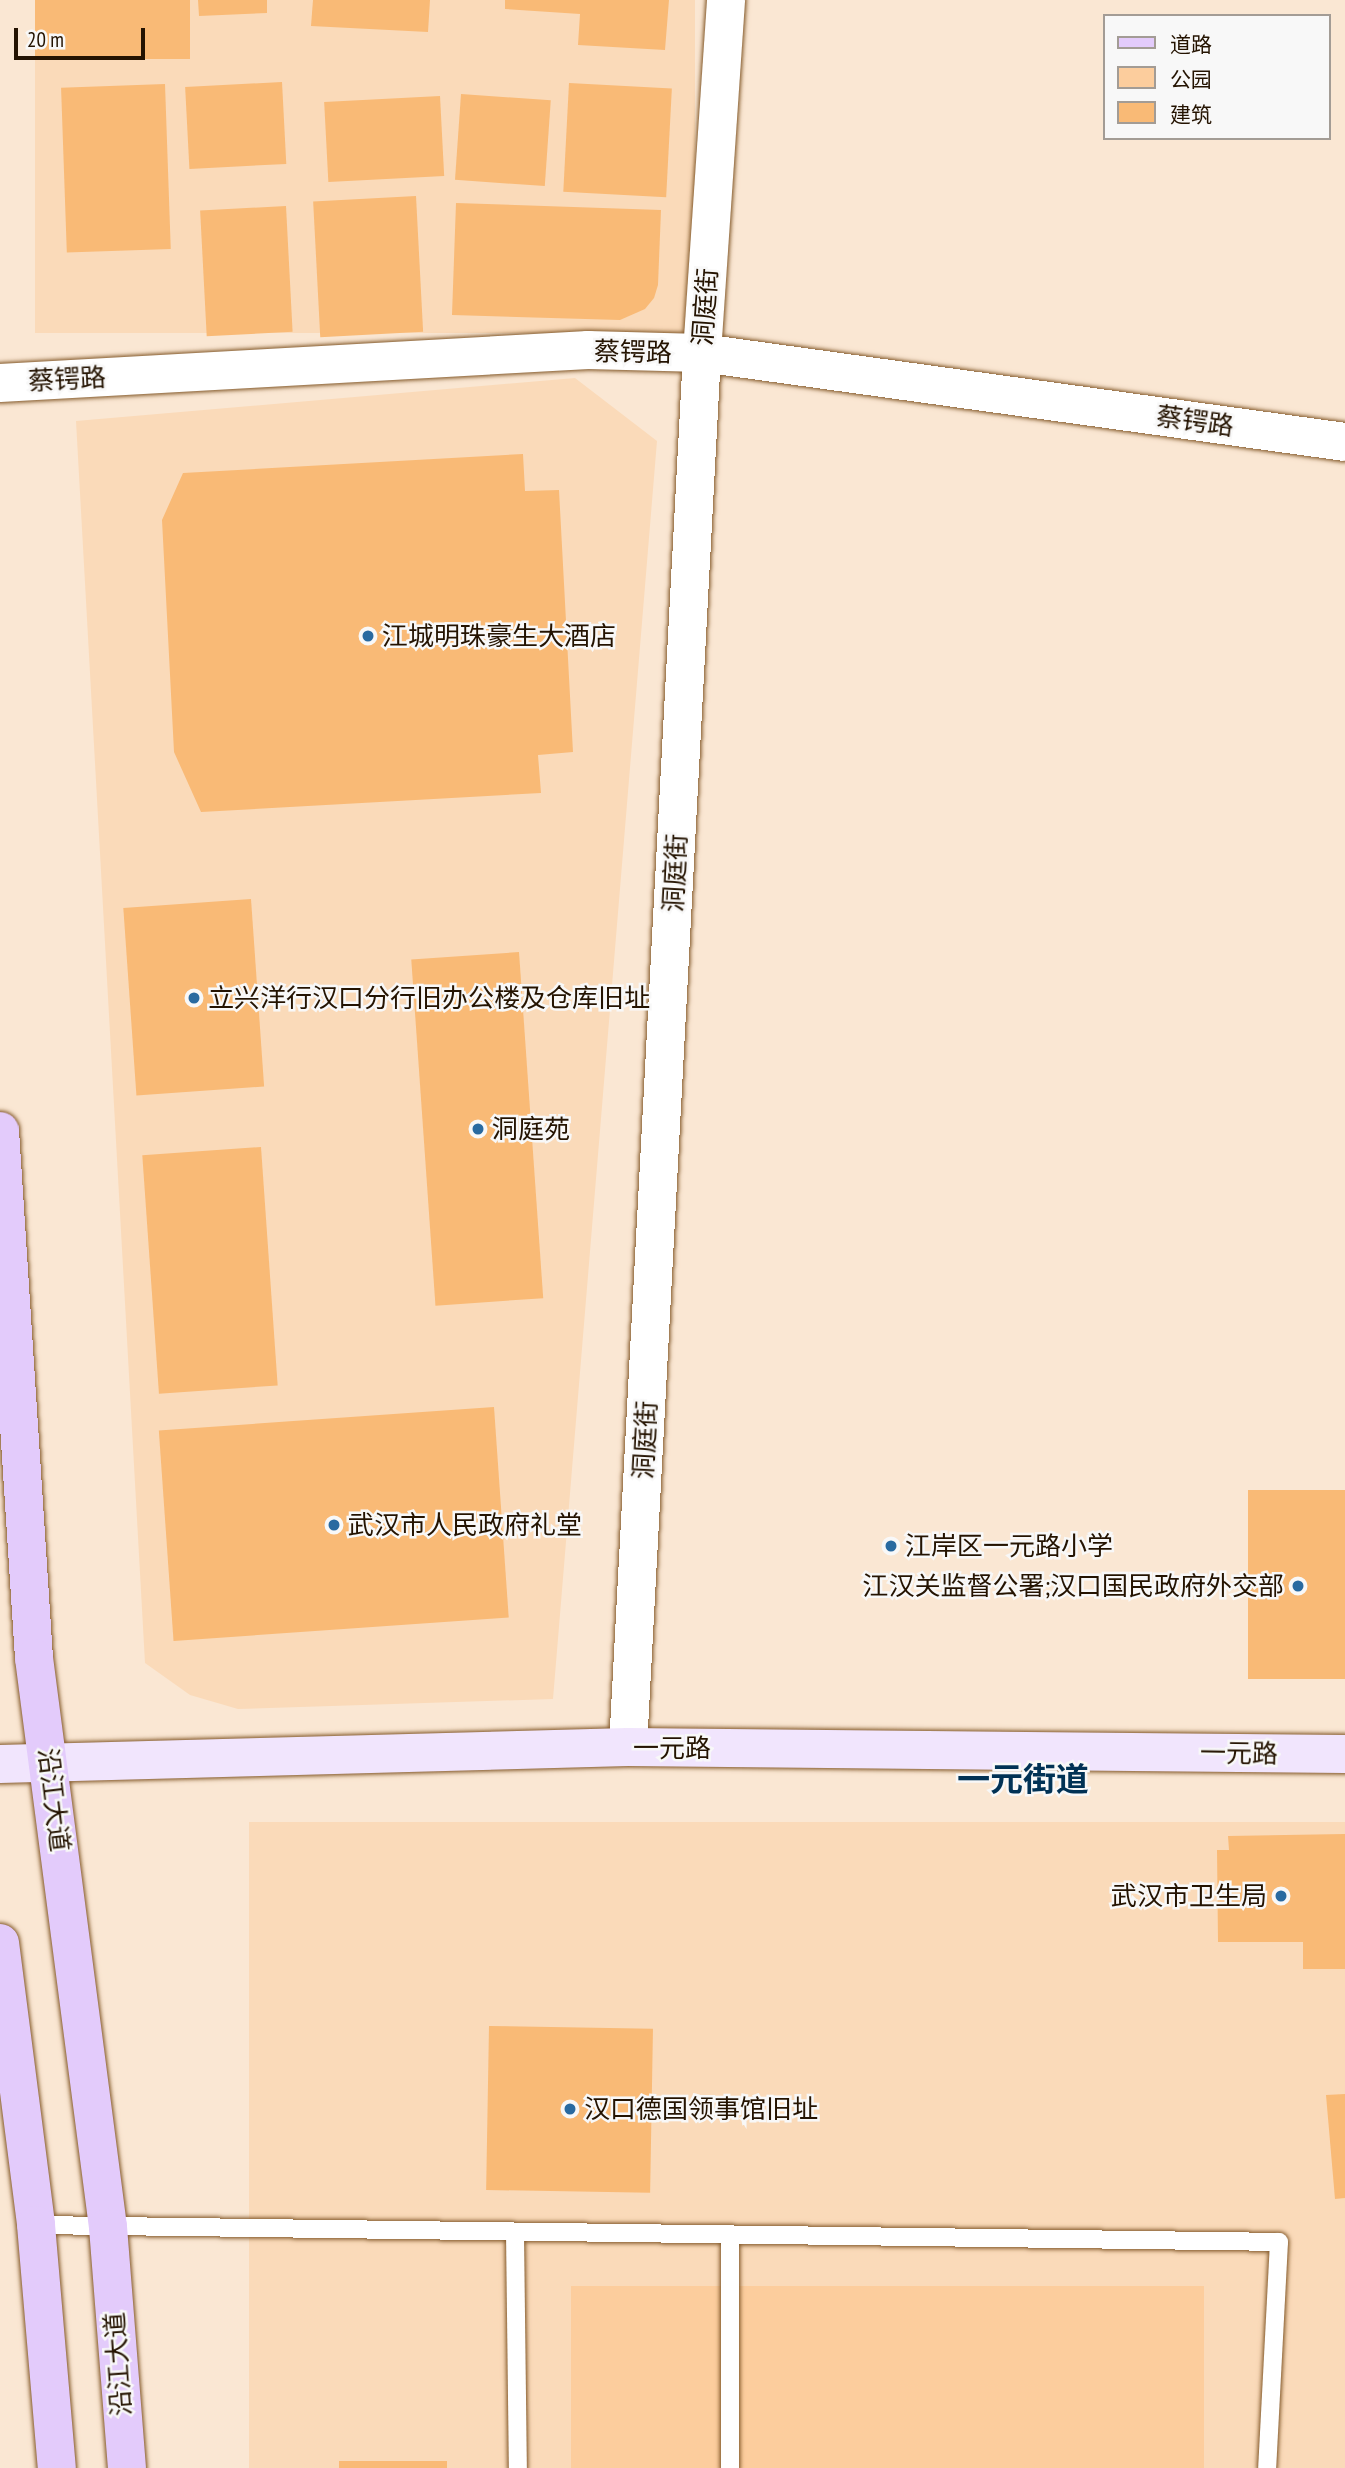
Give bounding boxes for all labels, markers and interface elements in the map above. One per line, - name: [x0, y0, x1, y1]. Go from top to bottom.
- scale bar: [18, 14, 149, 58]
- legend: [1104, 14, 1331, 140]
- text: 20 m: [27, 26, 64, 53]
- text: 道路: [1170, 31, 1212, 58]
- text: 公园: [1170, 66, 1212, 93]
- text: 建筑: [1170, 101, 1212, 128]
- street label: 洞庭街: [687, 267, 723, 347]
- street label: 蔡锷路: [594, 336, 672, 368]
- street label: 蔡锷路: [27, 361, 107, 397]
- street label: 蔡锷路: [1154, 400, 1236, 442]
- place label: 江城明珠豪生大酒店: [382, 620, 616, 652]
- marker: 江城明珠豪生大酒店: [360, 628, 376, 644]
- street label: 洞庭街: [657, 833, 693, 913]
- place label: 立兴洋行汉口分行旧办公楼及仓库旧址: [208, 982, 650, 1014]
- marker: 立兴洋行汉口分行旧办公楼及仓库旧址: [186, 990, 202, 1006]
- place label: 洞庭苑: [492, 1113, 570, 1145]
- marker: 洞庭苑: [470, 1121, 486, 1137]
- street label: 洞庭街: [627, 1400, 663, 1480]
- place label: 武汉市人民政府礼堂: [348, 1509, 582, 1541]
- marker: 武汉市人民政府礼堂: [326, 1517, 342, 1533]
- place label: 江岸区一元路小学: [905, 1530, 1113, 1562]
- marker: 江岸区一元路小学: [883, 1538, 899, 1554]
- place label: 江汉关监督公署;汉口国民政府外交部: [862, 1570, 1284, 1602]
- marker: 江汉关监督公署;汉口国民政府外交部: [1290, 1578, 1306, 1594]
- street label: 一元路: [633, 1732, 711, 1764]
- street label: 一元路: [1200, 1737, 1278, 1769]
- street label: 沿江大道: [32, 1746, 76, 1854]
- district label: 一元街道: [957, 1759, 1089, 1799]
- place label: 武汉市卫生局: [1111, 1880, 1267, 1912]
- marker: 武汉市卫生局: [1273, 1888, 1289, 1904]
- place label: 汉口德国领事馆旧址: [584, 2093, 818, 2125]
- marker: 汉口德国领事馆旧址: [562, 2101, 578, 2117]
- street label: 沿江大道: [99, 2311, 137, 2417]

